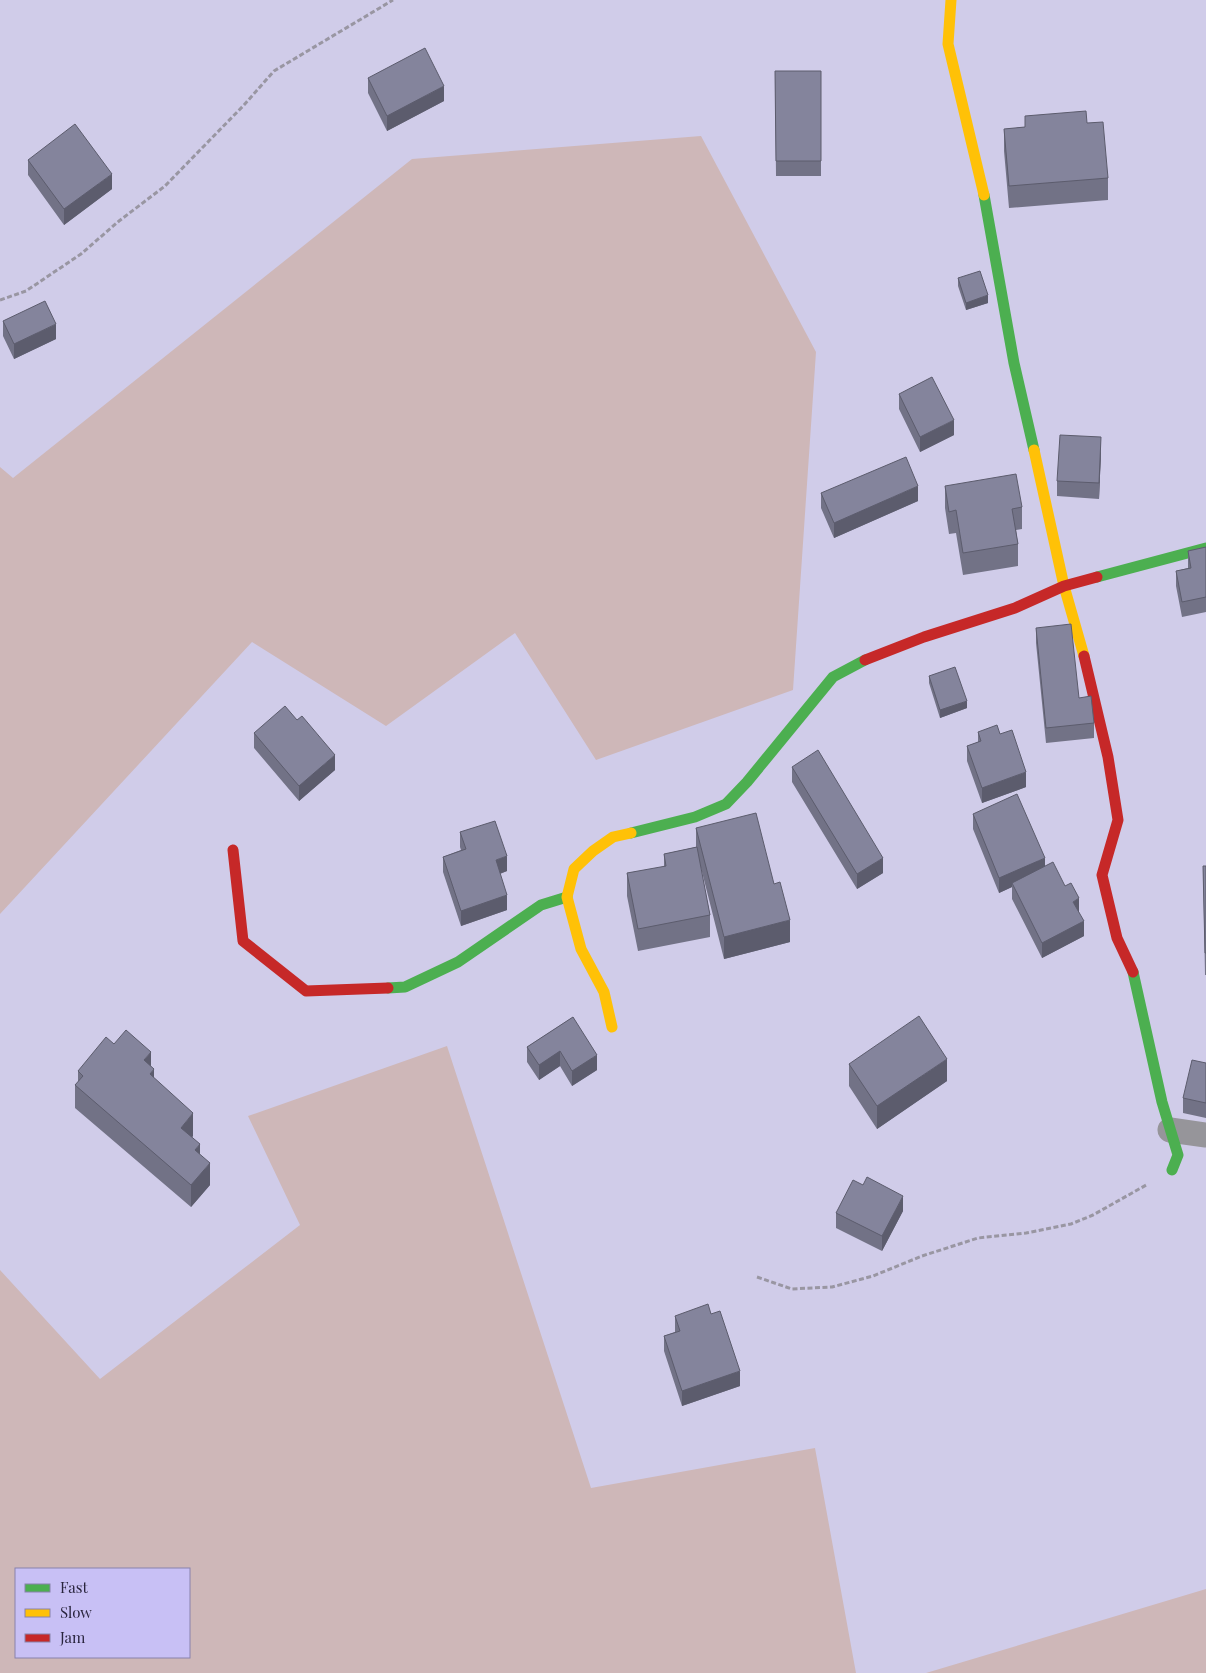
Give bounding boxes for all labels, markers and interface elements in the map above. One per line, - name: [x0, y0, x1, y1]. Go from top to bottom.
- legend: [15, 1568, 190, 1658]
- text: Fast: [60, 1577, 89, 1597]
- text: Slow: [60, 1602, 92, 1622]
- text: Jam: [59, 1627, 86, 1647]

